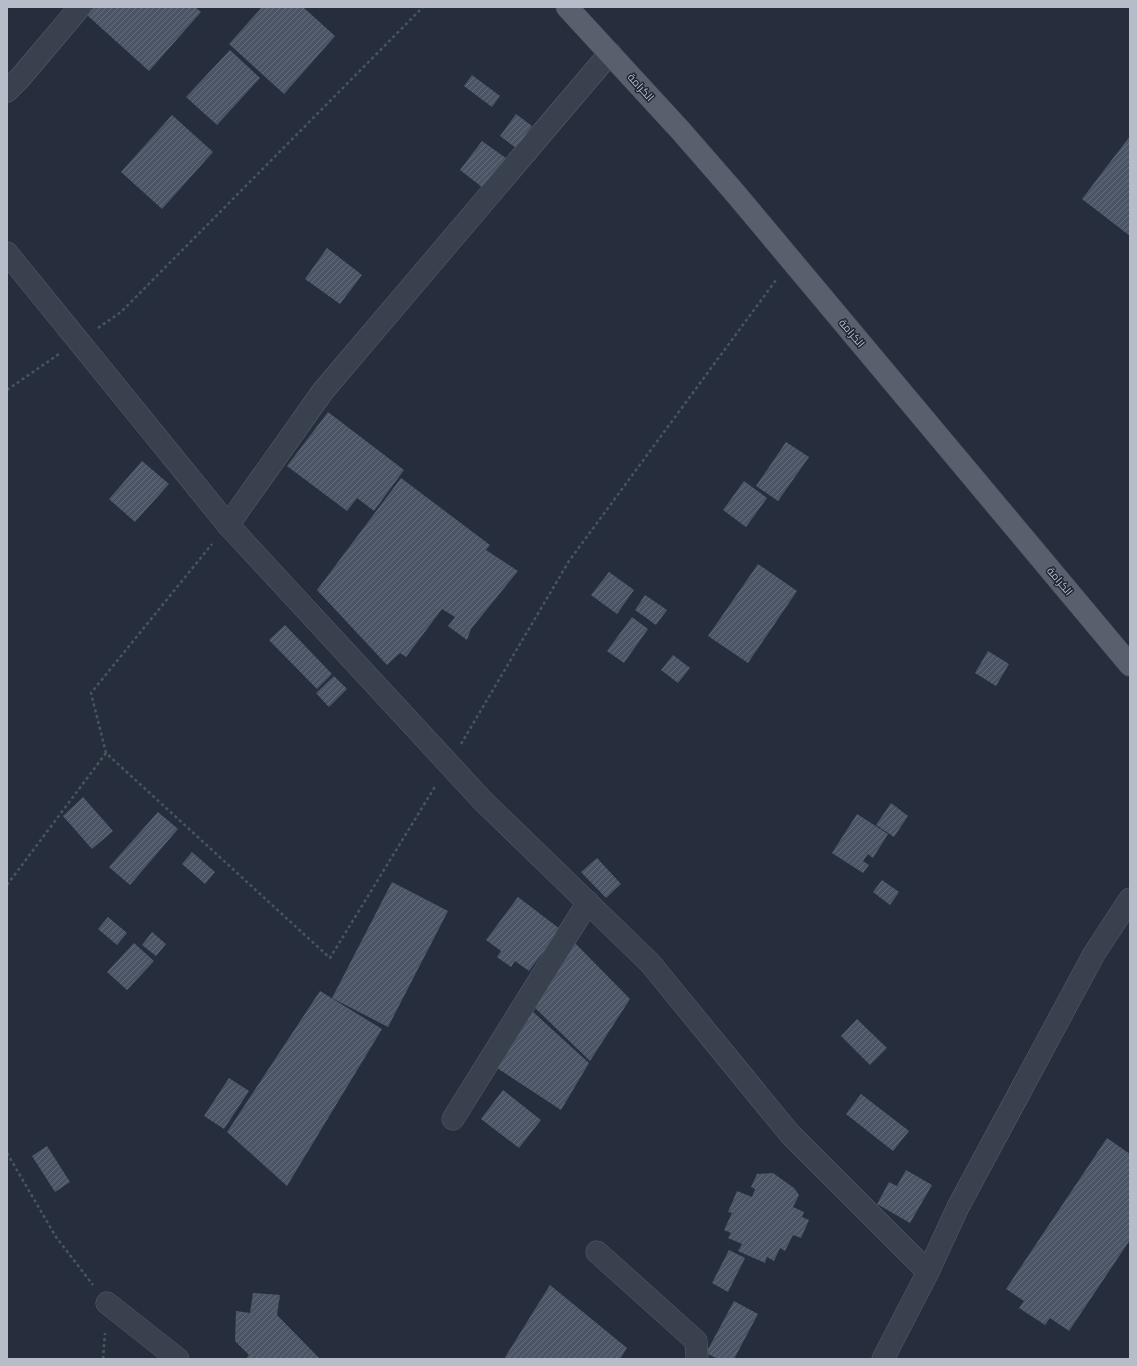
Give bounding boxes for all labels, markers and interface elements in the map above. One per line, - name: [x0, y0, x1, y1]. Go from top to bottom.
- street label: الكرامة: [625, 69, 658, 104]
- street label: الكرامة: [836, 315, 869, 350]
- street label: الكرامة: [1044, 563, 1077, 598]

